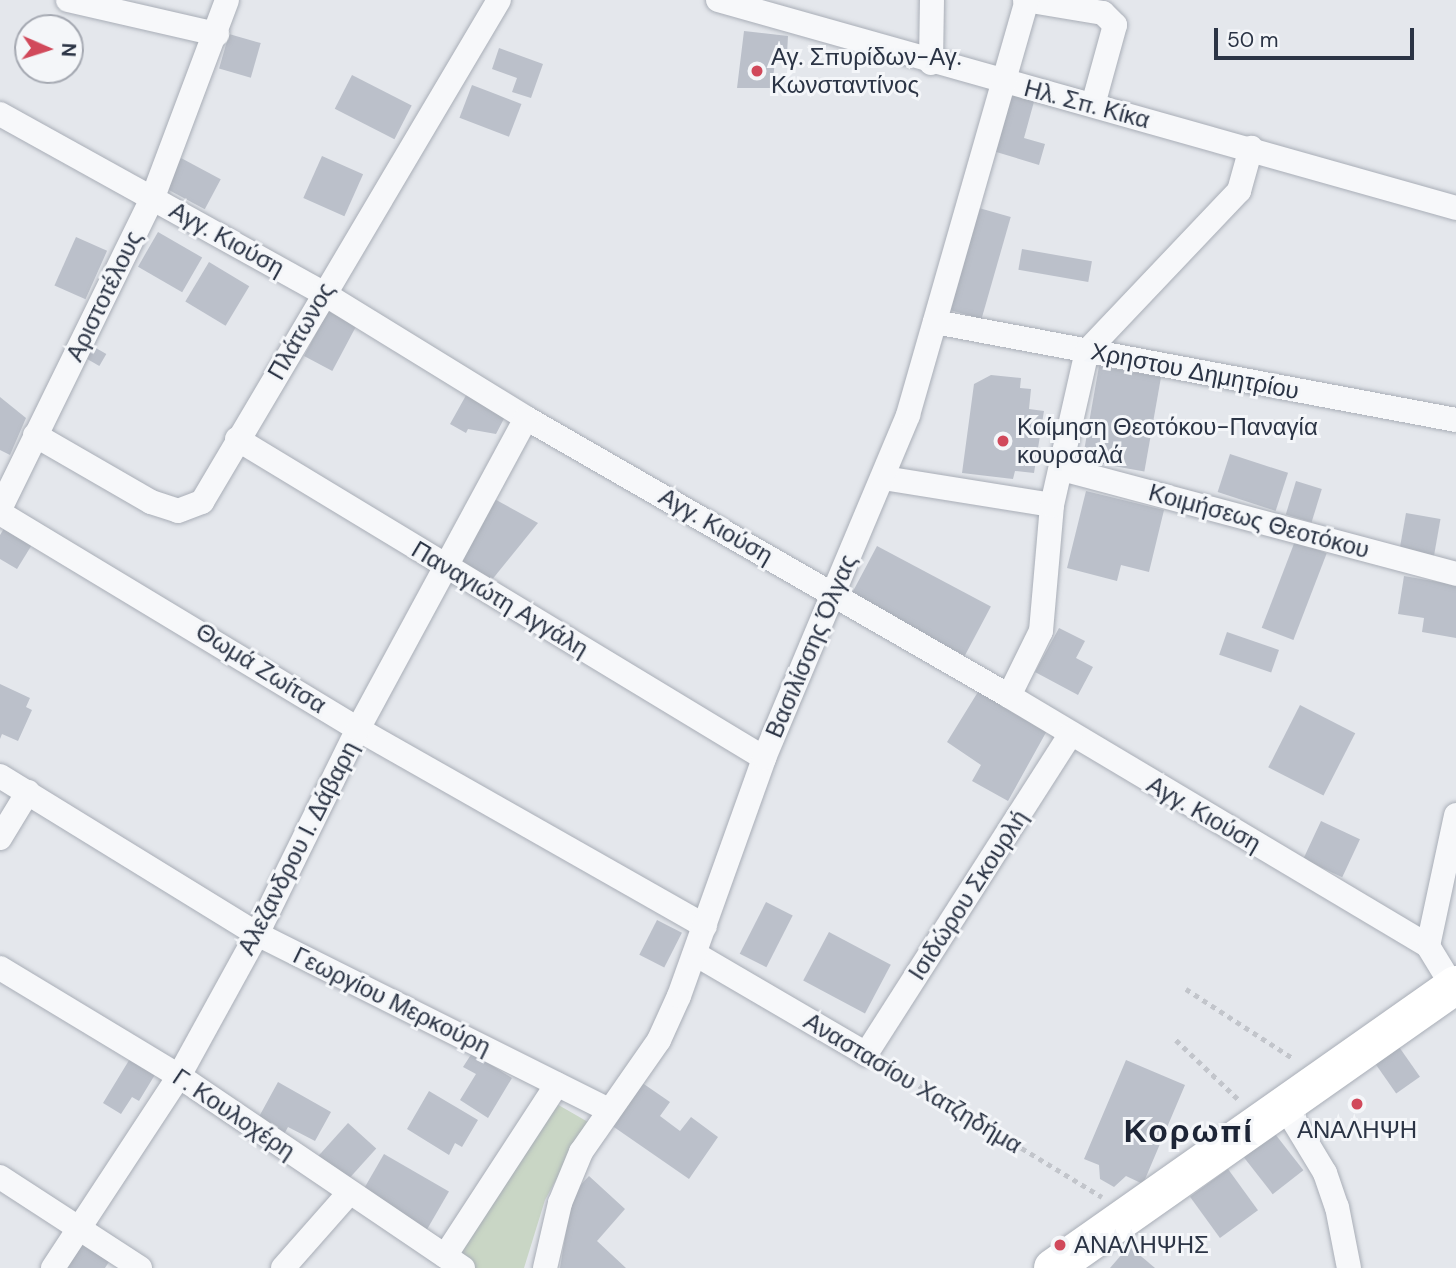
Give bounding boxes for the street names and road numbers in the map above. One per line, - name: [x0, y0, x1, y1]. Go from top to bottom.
- street label: Ηλ. Σπ. Κίκα: [1021, 73, 1153, 135]
- street label: Αγγ. Κιούση: [165, 196, 289, 282]
- street label: Αριστοτέλους: [60, 226, 148, 366]
- street label: Πλάτωνος: [262, 277, 340, 385]
- street label: Χρηστου Δημητρίου: [1089, 337, 1301, 405]
- street label: Κοιμήσεως Θεοτόκου: [1146, 478, 1372, 564]
- street label: Αγγ. Κιούση: [654, 482, 778, 570]
- street label: Παναγιώτη Αγγάλη: [407, 535, 593, 663]
- street label: Βασιλίσσης Όλγας: [759, 550, 863, 742]
- street label: Θωμά Ζωίτσα: [191, 617, 331, 719]
- street label: Αλεζανδρου Ι. Δάβαρη: [232, 736, 364, 960]
- street label: Αγγ. Κιούση: [1142, 770, 1266, 858]
- street label: Ισιδώρου Σκουρλή: [902, 805, 1034, 985]
- street label: Γεωργίου Μερκούρη: [289, 941, 495, 1061]
- street label: Αναστασίου Χατζηδήμα: [799, 1006, 1027, 1160]
- street label: Γ. Κουλοχέρη: [167, 1063, 301, 1165]

